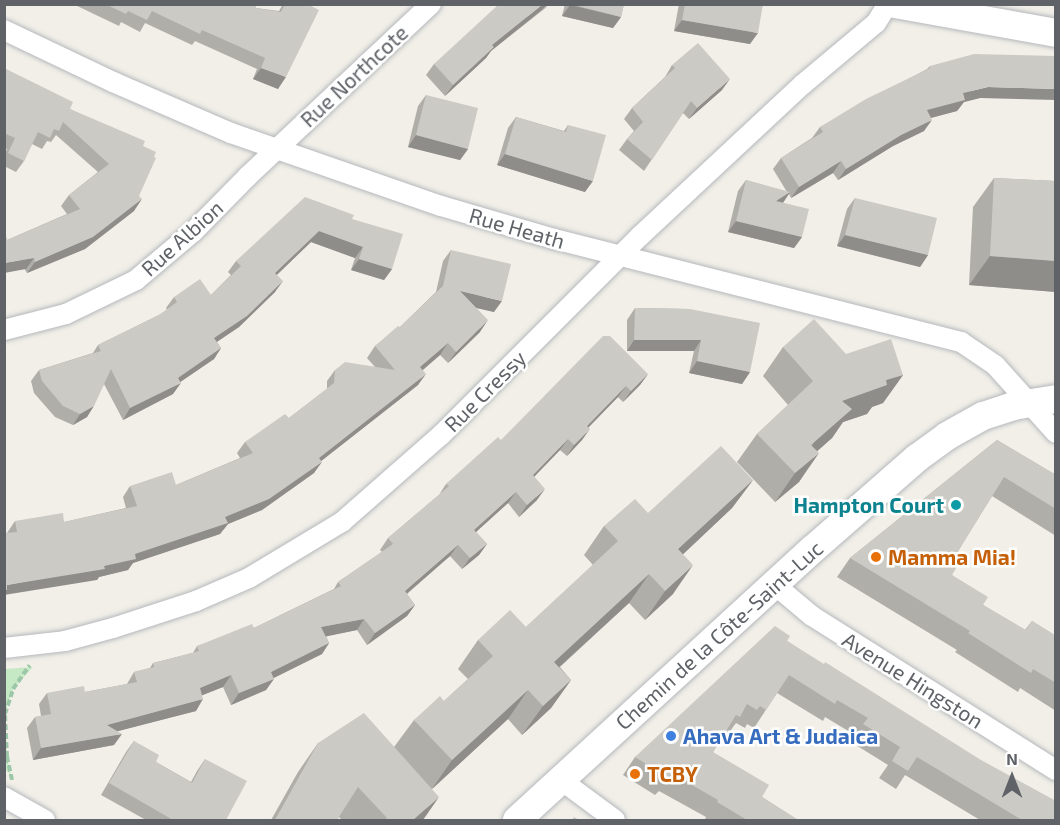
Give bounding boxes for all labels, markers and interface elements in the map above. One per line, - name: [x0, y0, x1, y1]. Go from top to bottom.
- street label: Rue Northcote: [295, 20, 413, 132]
- street label: Rue Albion: [136, 195, 228, 281]
- street label: Rue Heath: [466, 202, 568, 254]
- street label: Rue Cressy: [439, 345, 531, 437]
- place label: Hampton Court: [794, 492, 944, 518]
- marker: Hampton Court: [949, 498, 963, 512]
- street label: Chemin de la Côte-Saint-Luc: [610, 535, 828, 735]
- place label: Mamma Mia!: [888, 544, 1016, 570]
- marker: Mamma Mia!: [869, 550, 883, 564]
- street label: Avenue Hingston: [838, 627, 988, 733]
- place label: Ahava Art & Judaica: [683, 723, 879, 749]
- marker: Ahava Art & Judaica: [664, 729, 678, 743]
- north arrow: [982, 747, 1042, 807]
- text: N: [1006, 749, 1018, 768]
- place label: TCBY: [647, 761, 698, 787]
- marker: TCBY: [628, 767, 642, 781]

